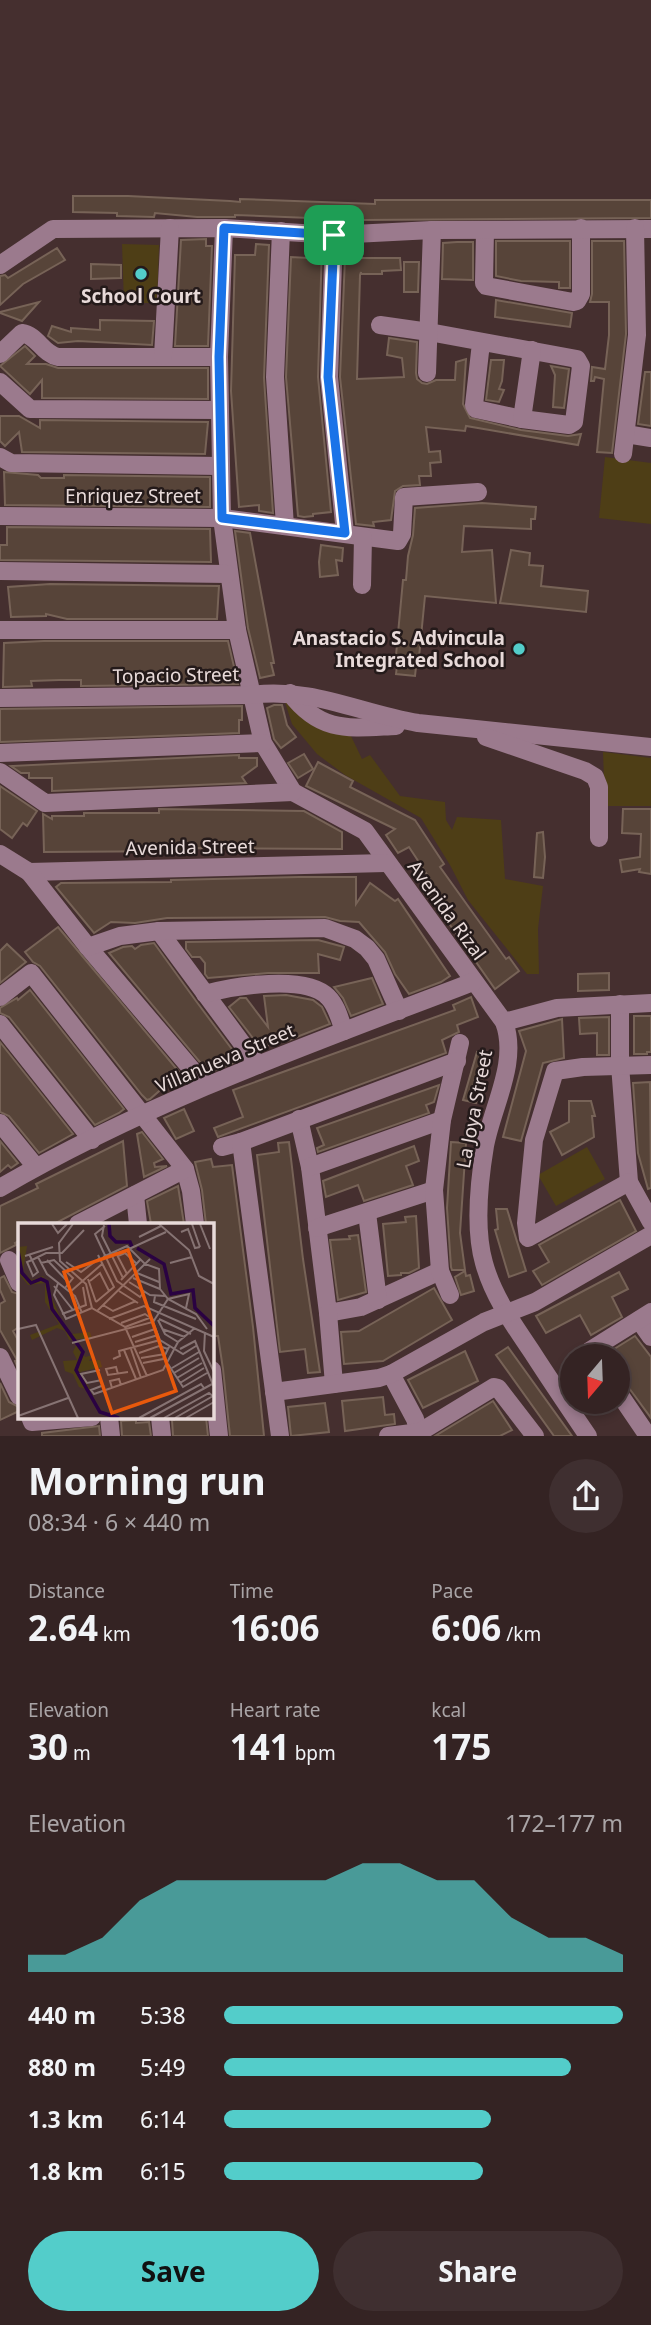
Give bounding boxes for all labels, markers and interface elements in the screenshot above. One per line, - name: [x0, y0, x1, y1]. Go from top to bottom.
- pin: [304, 205, 364, 265]
- icon: arrive: [315, 216, 353, 254]
- marker: School Court: [133, 266, 149, 282]
- place label: School Court: [81, 283, 201, 309]
- street label: Enriquez Street: [65, 483, 201, 509]
- place label: Anastacio S. Advincula Integrated School: [293, 625, 505, 673]
- marker: Anastacio S. Advincula Integrated School: [511, 641, 527, 657]
- street label: Topacio Street: [112, 661, 240, 689]
- street label: Avenida Street: [125, 833, 255, 861]
- street label: Avenida Rizal: [402, 855, 492, 965]
- street label: Villanueva Street: [151, 1017, 299, 1099]
- street label: La Joya Street: [450, 1047, 498, 1170]
- inset map: [18, 1223, 214, 1419]
- north arrow: [560, 1344, 630, 1414]
- map controls: [560, 1344, 630, 1414]
- text: Morning run: [28, 1454, 266, 1506]
- button: share: [549, 1459, 623, 1533]
- text: 08:34 · 6 × 440 m: [28, 1506, 210, 1538]
- text: Distance: [28, 1578, 105, 1604]
- text: Time: [230, 1578, 274, 1604]
- text: Pace: [431, 1578, 473, 1604]
- text: 2.64: [28, 1604, 98, 1651]
- text: 16:06: [230, 1604, 320, 1651]
- text: 6:06: [431, 1604, 501, 1651]
- text: km: [98, 1621, 131, 1647]
- text: /km: [501, 1621, 541, 1647]
- text: Elevation: [28, 1697, 109, 1723]
- text: Heart rate: [230, 1697, 320, 1723]
- text: kcal: [431, 1697, 466, 1723]
- text: 30: [28, 1723, 68, 1770]
- text: 141: [230, 1723, 290, 1770]
- text: 175: [431, 1723, 491, 1770]
- text: m: [68, 1740, 91, 1766]
- text: bpm: [290, 1740, 336, 1766]
- text: Elevation: [28, 1807, 126, 1839]
- text: 172–177 m: [505, 1807, 623, 1839]
- text: 440 m: [28, 1999, 96, 2031]
- text: 5:38: [140, 1999, 186, 2031]
- text: 880 m: [28, 2051, 96, 2083]
- text: 5:49: [140, 2051, 186, 2083]
- text: 1.3 km: [28, 2103, 103, 2135]
- text: 6:14: [140, 2103, 186, 2135]
- text: 1.8 km: [28, 2155, 103, 2187]
- text: 6:15: [140, 2155, 186, 2187]
- button: Save: [28, 2231, 319, 2311]
- button: Share: [333, 2231, 623, 2311]

